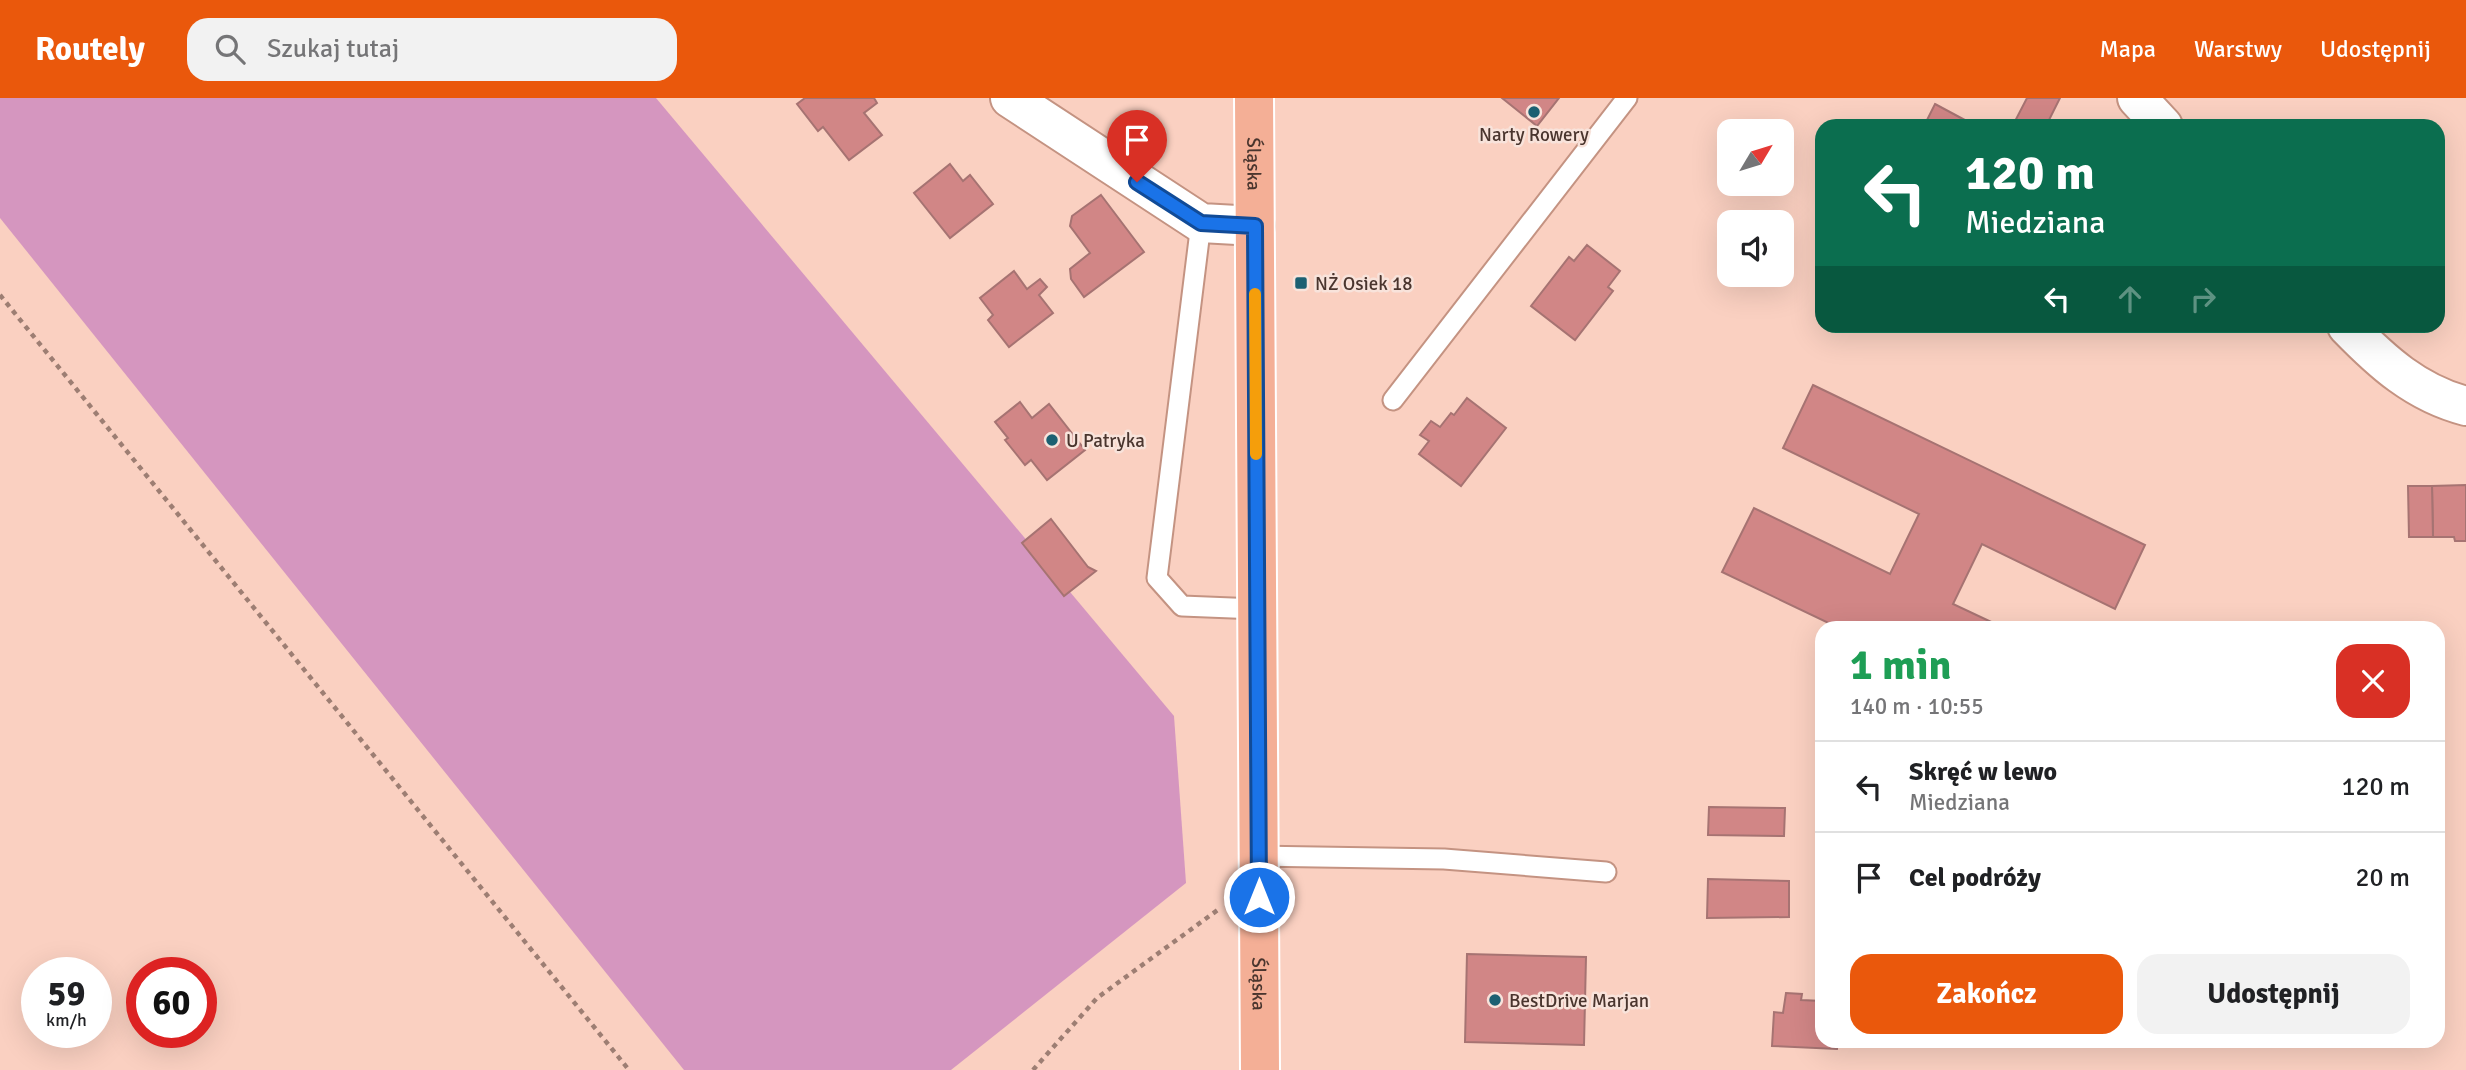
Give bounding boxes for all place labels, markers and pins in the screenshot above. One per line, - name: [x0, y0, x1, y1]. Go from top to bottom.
- marker: Narty Rowery: [1526, 104, 1542, 120]
- pin: [1107, 110, 1167, 182]
- place label: Narty Rowery: [1479, 123, 1589, 147]
- place label: NŻ Osiek 18: [1315, 272, 1413, 296]
- marker: NŻ Osiek 18: [1293, 275, 1309, 291]
- place label: U Patryka: [1066, 429, 1145, 453]
- marker: U Patryka: [1044, 432, 1060, 448]
- place label: BestDrive Marjan: [1509, 989, 1649, 1013]
- marker: BestDrive Marjan: [1487, 992, 1503, 1008]

